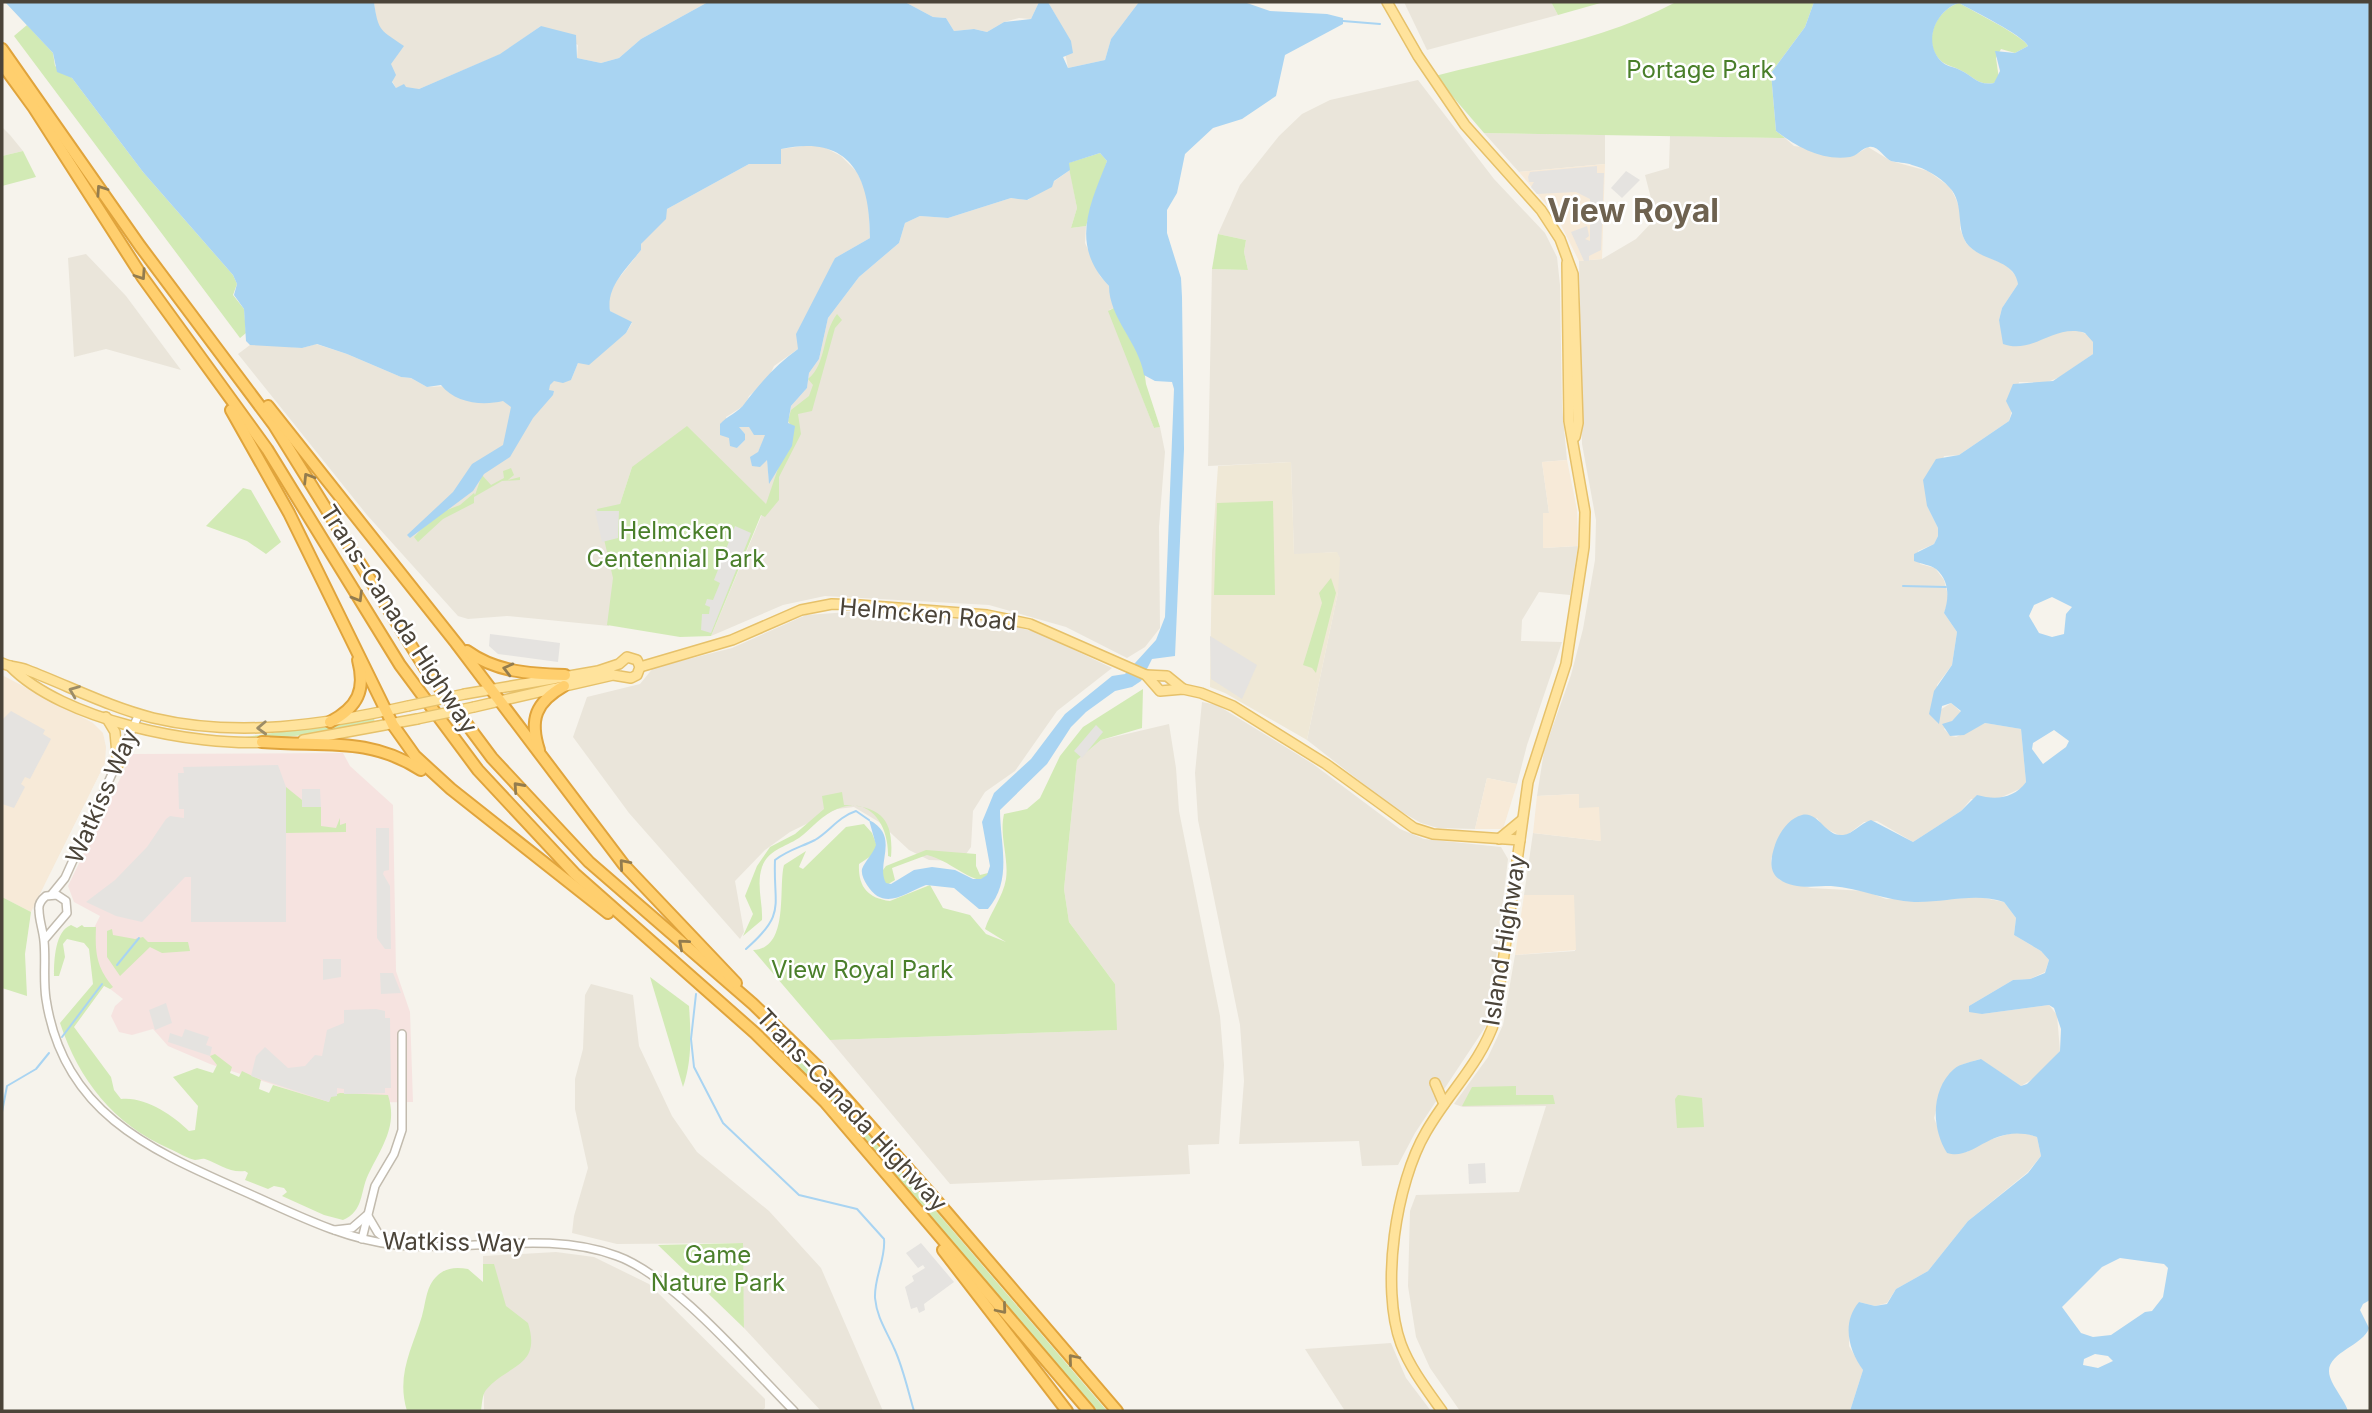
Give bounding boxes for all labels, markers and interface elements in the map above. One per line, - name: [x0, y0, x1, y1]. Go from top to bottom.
- park label: Portage Park: [1626, 55, 1774, 84]
- one-way arrow: [97, 185, 109, 198]
- district label: View Royal: [1547, 191, 1719, 230]
- one-way arrow: [133, 268, 146, 281]
- one-way arrow: [304, 473, 316, 486]
- street label: Trans-Canada Highway: [314, 499, 484, 739]
- park label: Helmcken Centennial Park: [587, 516, 765, 573]
- one-way arrow: [350, 589, 363, 602]
- street label: Helmcken Road: [838, 592, 1018, 636]
- one-way arrow: [502, 663, 514, 677]
- one-way arrow: [69, 685, 82, 699]
- one-way arrow: [256, 720, 267, 735]
- street label: Watkiss Way: [59, 724, 145, 868]
- one-way arrow: [513, 783, 526, 796]
- street label: Island Highway: [1476, 852, 1532, 1028]
- one-way arrow: [620, 859, 632, 872]
- one-way arrow: [678, 940, 691, 952]
- park label: View Royal Park: [771, 955, 953, 984]
- street label: Trans-Canada Highway: [750, 1002, 954, 1218]
- street label: Watkiss Way: [382, 1226, 526, 1258]
- park label: Game Nature Park: [651, 1240, 785, 1297]
- one-way arrow: [994, 1301, 1007, 1313]
- one-way arrow: [1068, 1355, 1081, 1367]

